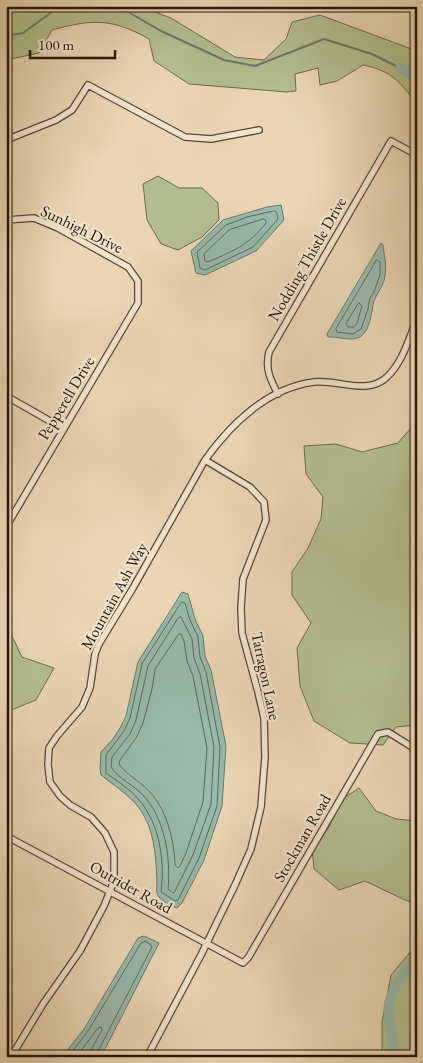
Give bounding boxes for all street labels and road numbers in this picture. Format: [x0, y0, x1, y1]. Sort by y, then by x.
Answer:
street label: Nodding Thistle Drive [263, 193, 351, 325]
street label: Sunhigh Drive [37, 200, 127, 258]
street label: Pepperell Drive [33, 352, 99, 444]
street label: Mountain Ash Way [76, 538, 153, 653]
street label: Tarragon Lane [246, 630, 286, 722]
street label: Stockman Road [268, 789, 336, 886]
street label: Outrider Road [86, 856, 177, 919]

